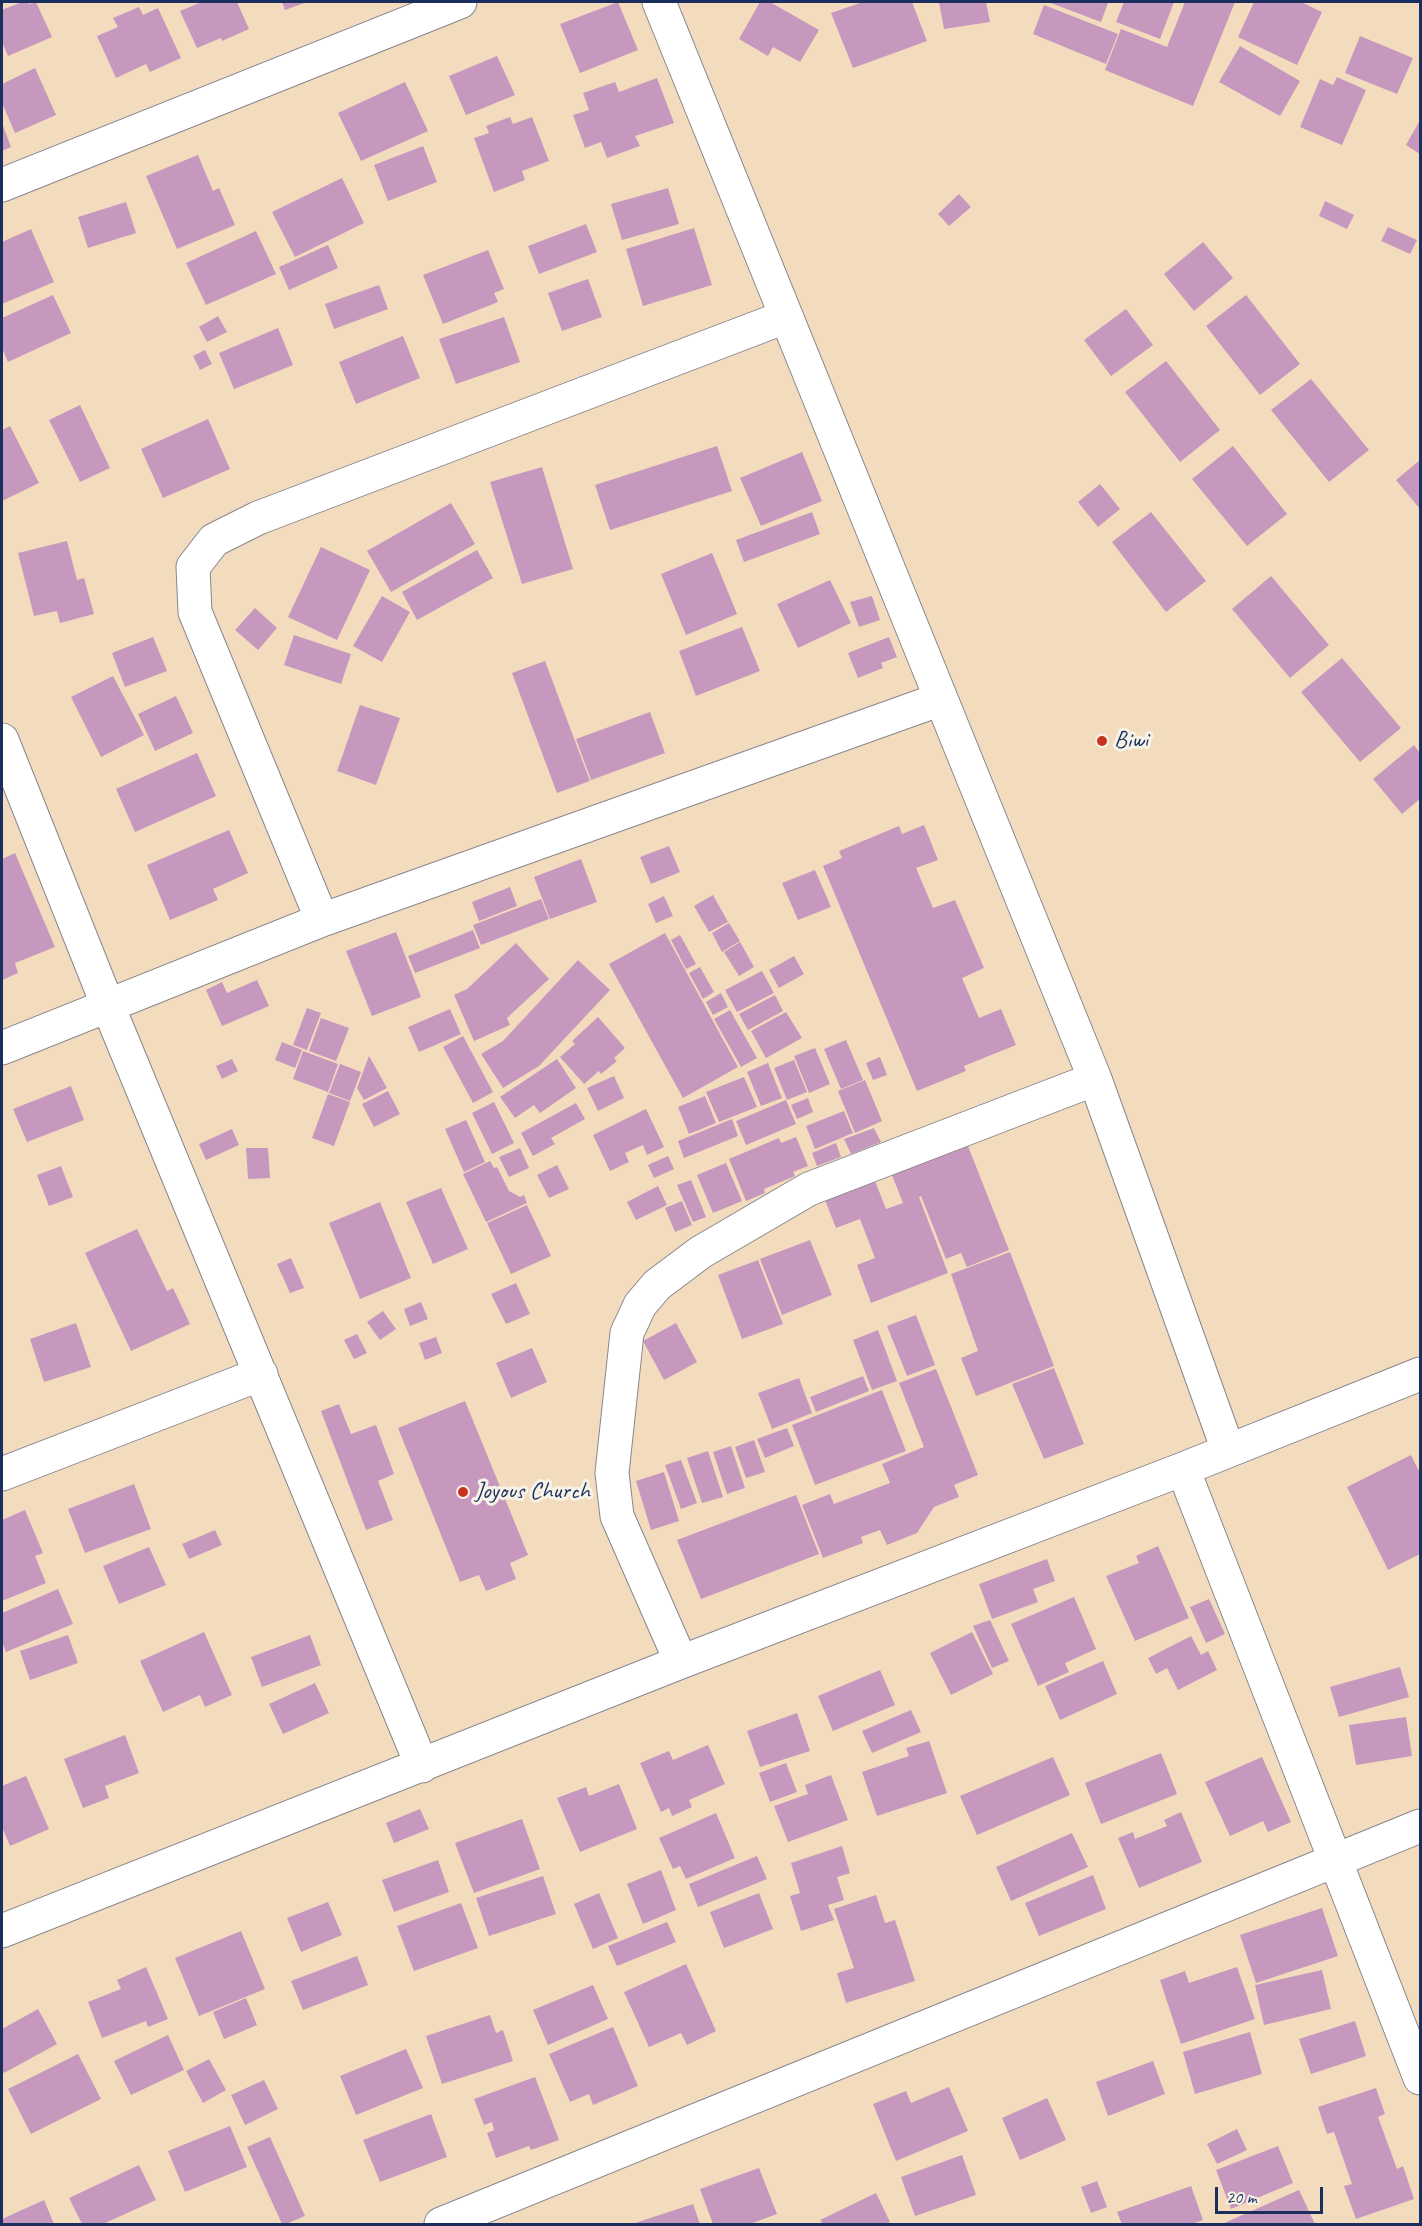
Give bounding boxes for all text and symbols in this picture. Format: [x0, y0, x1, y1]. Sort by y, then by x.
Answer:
place label: Biwi [1114, 727, 1148, 755]
marker: Biwi [1095, 734, 1109, 748]
place label: Joyous Church [475, 1478, 590, 1506]
marker: Joyous Church [456, 1485, 470, 1499]
scale bar [1218, 2175, 1326, 2213]
text: 20 m [1226, 2186, 1257, 2208]

